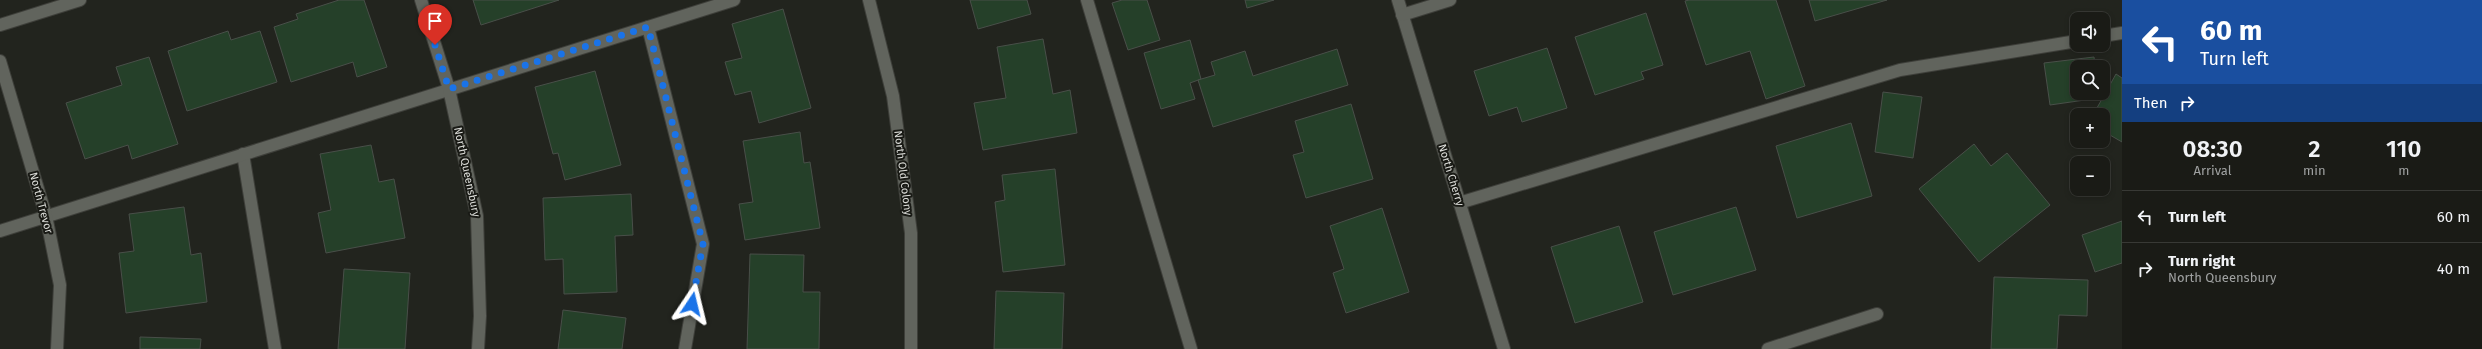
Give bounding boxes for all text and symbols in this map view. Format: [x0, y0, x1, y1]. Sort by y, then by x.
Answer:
pin [418, 4, 452, 45]
icon: arrive [424, 10, 446, 32]
map controls [2070, 12, 2110, 196]
button: sound [2070, 12, 2110, 52]
text: 60 m [2200, 14, 2262, 47]
icon: left [2134, 16, 2186, 68]
text: Turn left [2200, 48, 2269, 70]
button: search [2070, 60, 2110, 100]
icon: right [2176, 92, 2198, 114]
text: Then [2134, 94, 2168, 112]
button: + [2070, 108, 2110, 148]
street label: North Queensbury [451, 126, 483, 219]
street label: North Old Colony [891, 130, 915, 217]
text: 08:30 [2183, 135, 2243, 163]
text: 2 [2308, 135, 2320, 163]
text: 110 [2386, 135, 2421, 163]
street label: North Cherry [1435, 143, 1467, 208]
button: − [2070, 156, 2110, 196]
text: Arrival [2194, 163, 2232, 178]
text: min [2303, 163, 2326, 178]
text: m [2398, 163, 2409, 178]
street label: North Trevor [27, 171, 56, 236]
icon: left [2134, 206, 2156, 228]
text: Turn left [2168, 208, 2226, 226]
text: 60 m [2437, 208, 2470, 226]
text: Turn right [2168, 252, 2235, 270]
icon: right [2134, 258, 2156, 280]
text: 40 m [2437, 260, 2470, 278]
text: North Queensbury [2168, 270, 2276, 285]
position arrow [671, 283, 713, 325]

